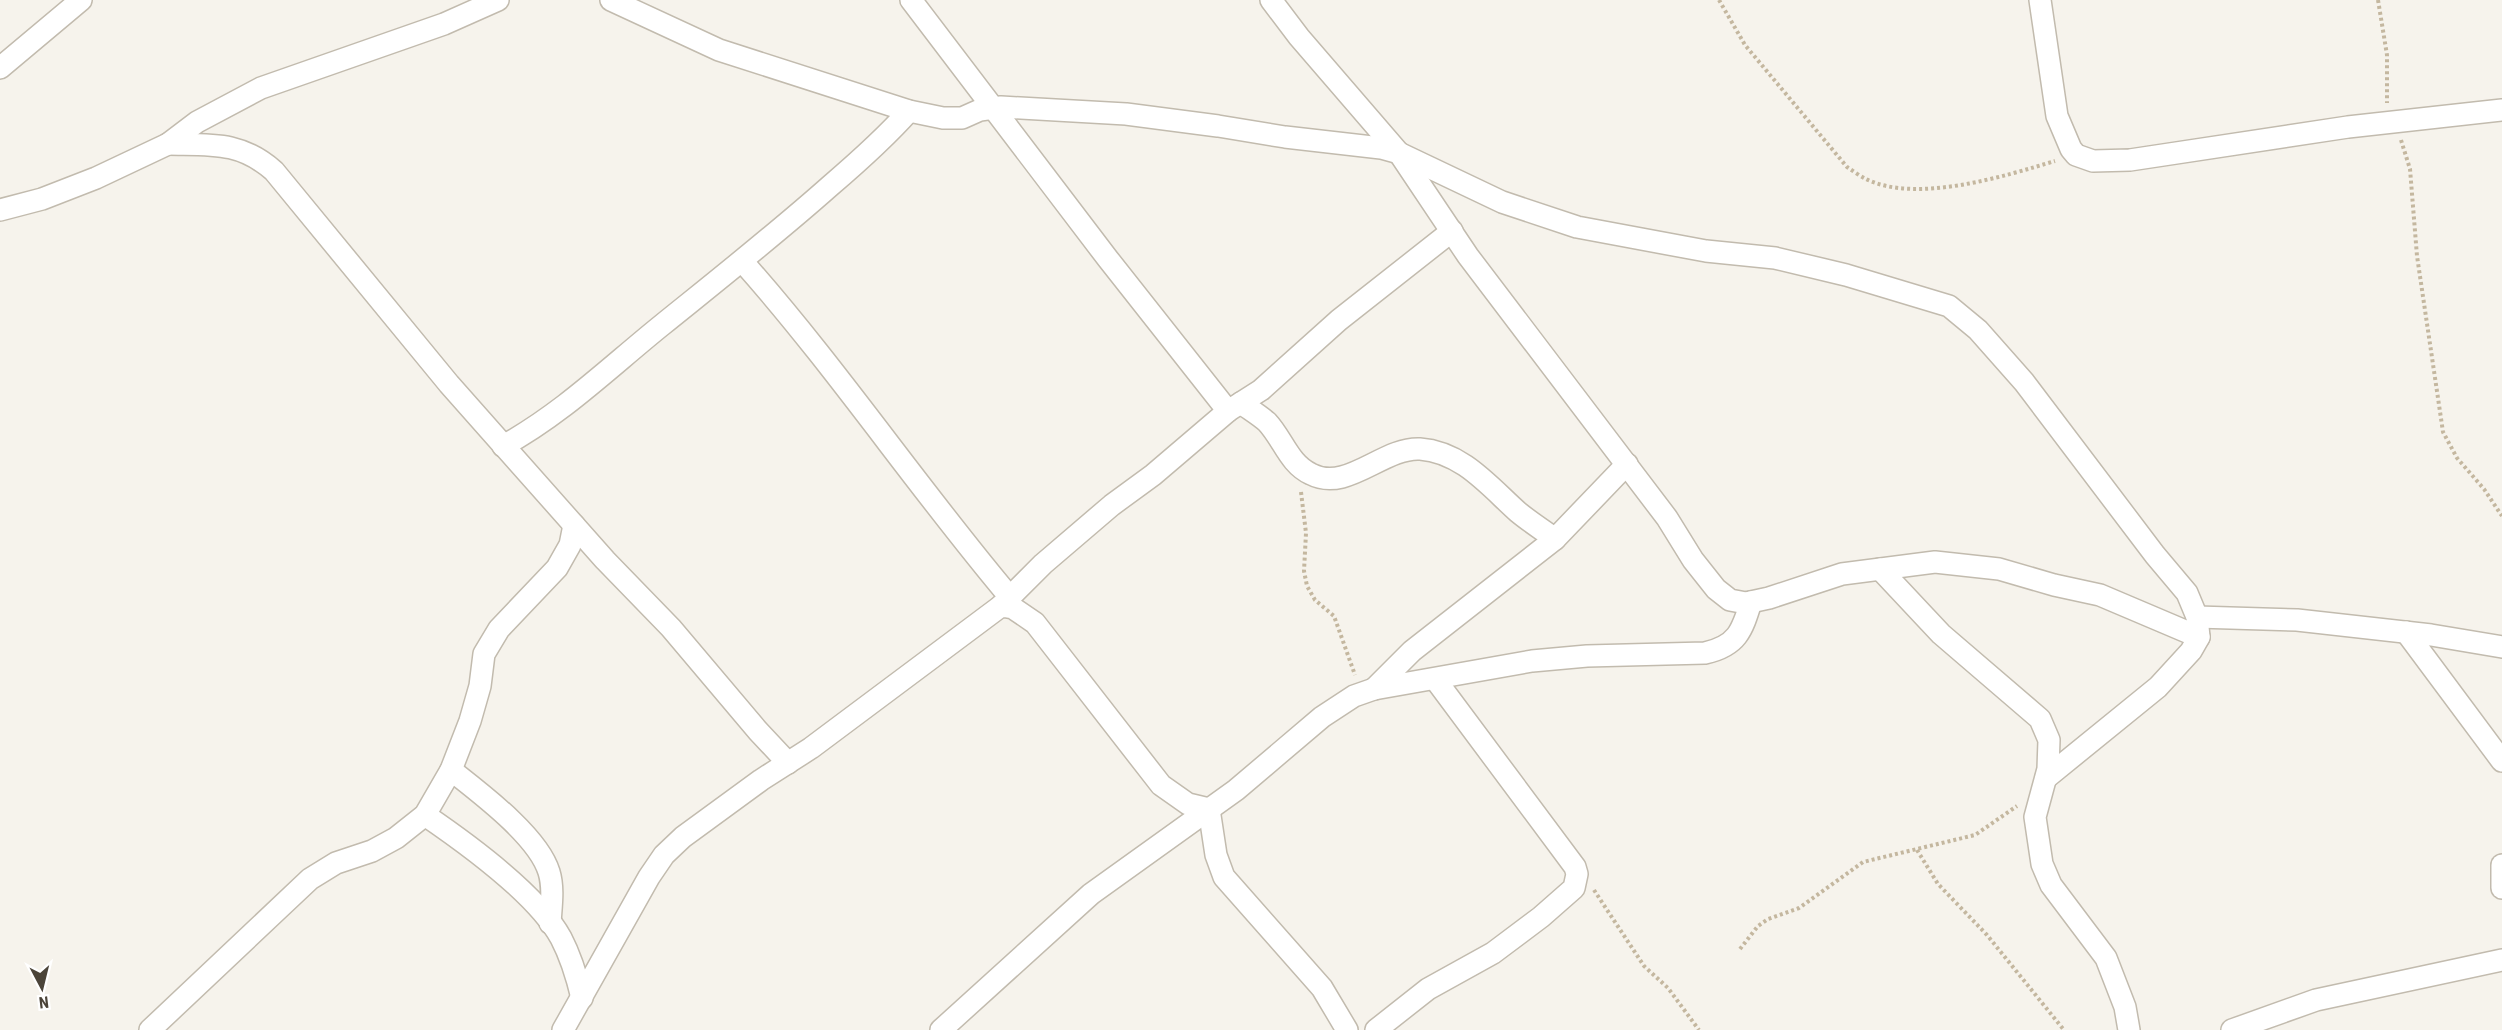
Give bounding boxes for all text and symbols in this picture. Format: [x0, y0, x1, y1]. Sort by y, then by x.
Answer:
north arrow [12, 958, 72, 1018]
text: N [38, 992, 50, 1012]

